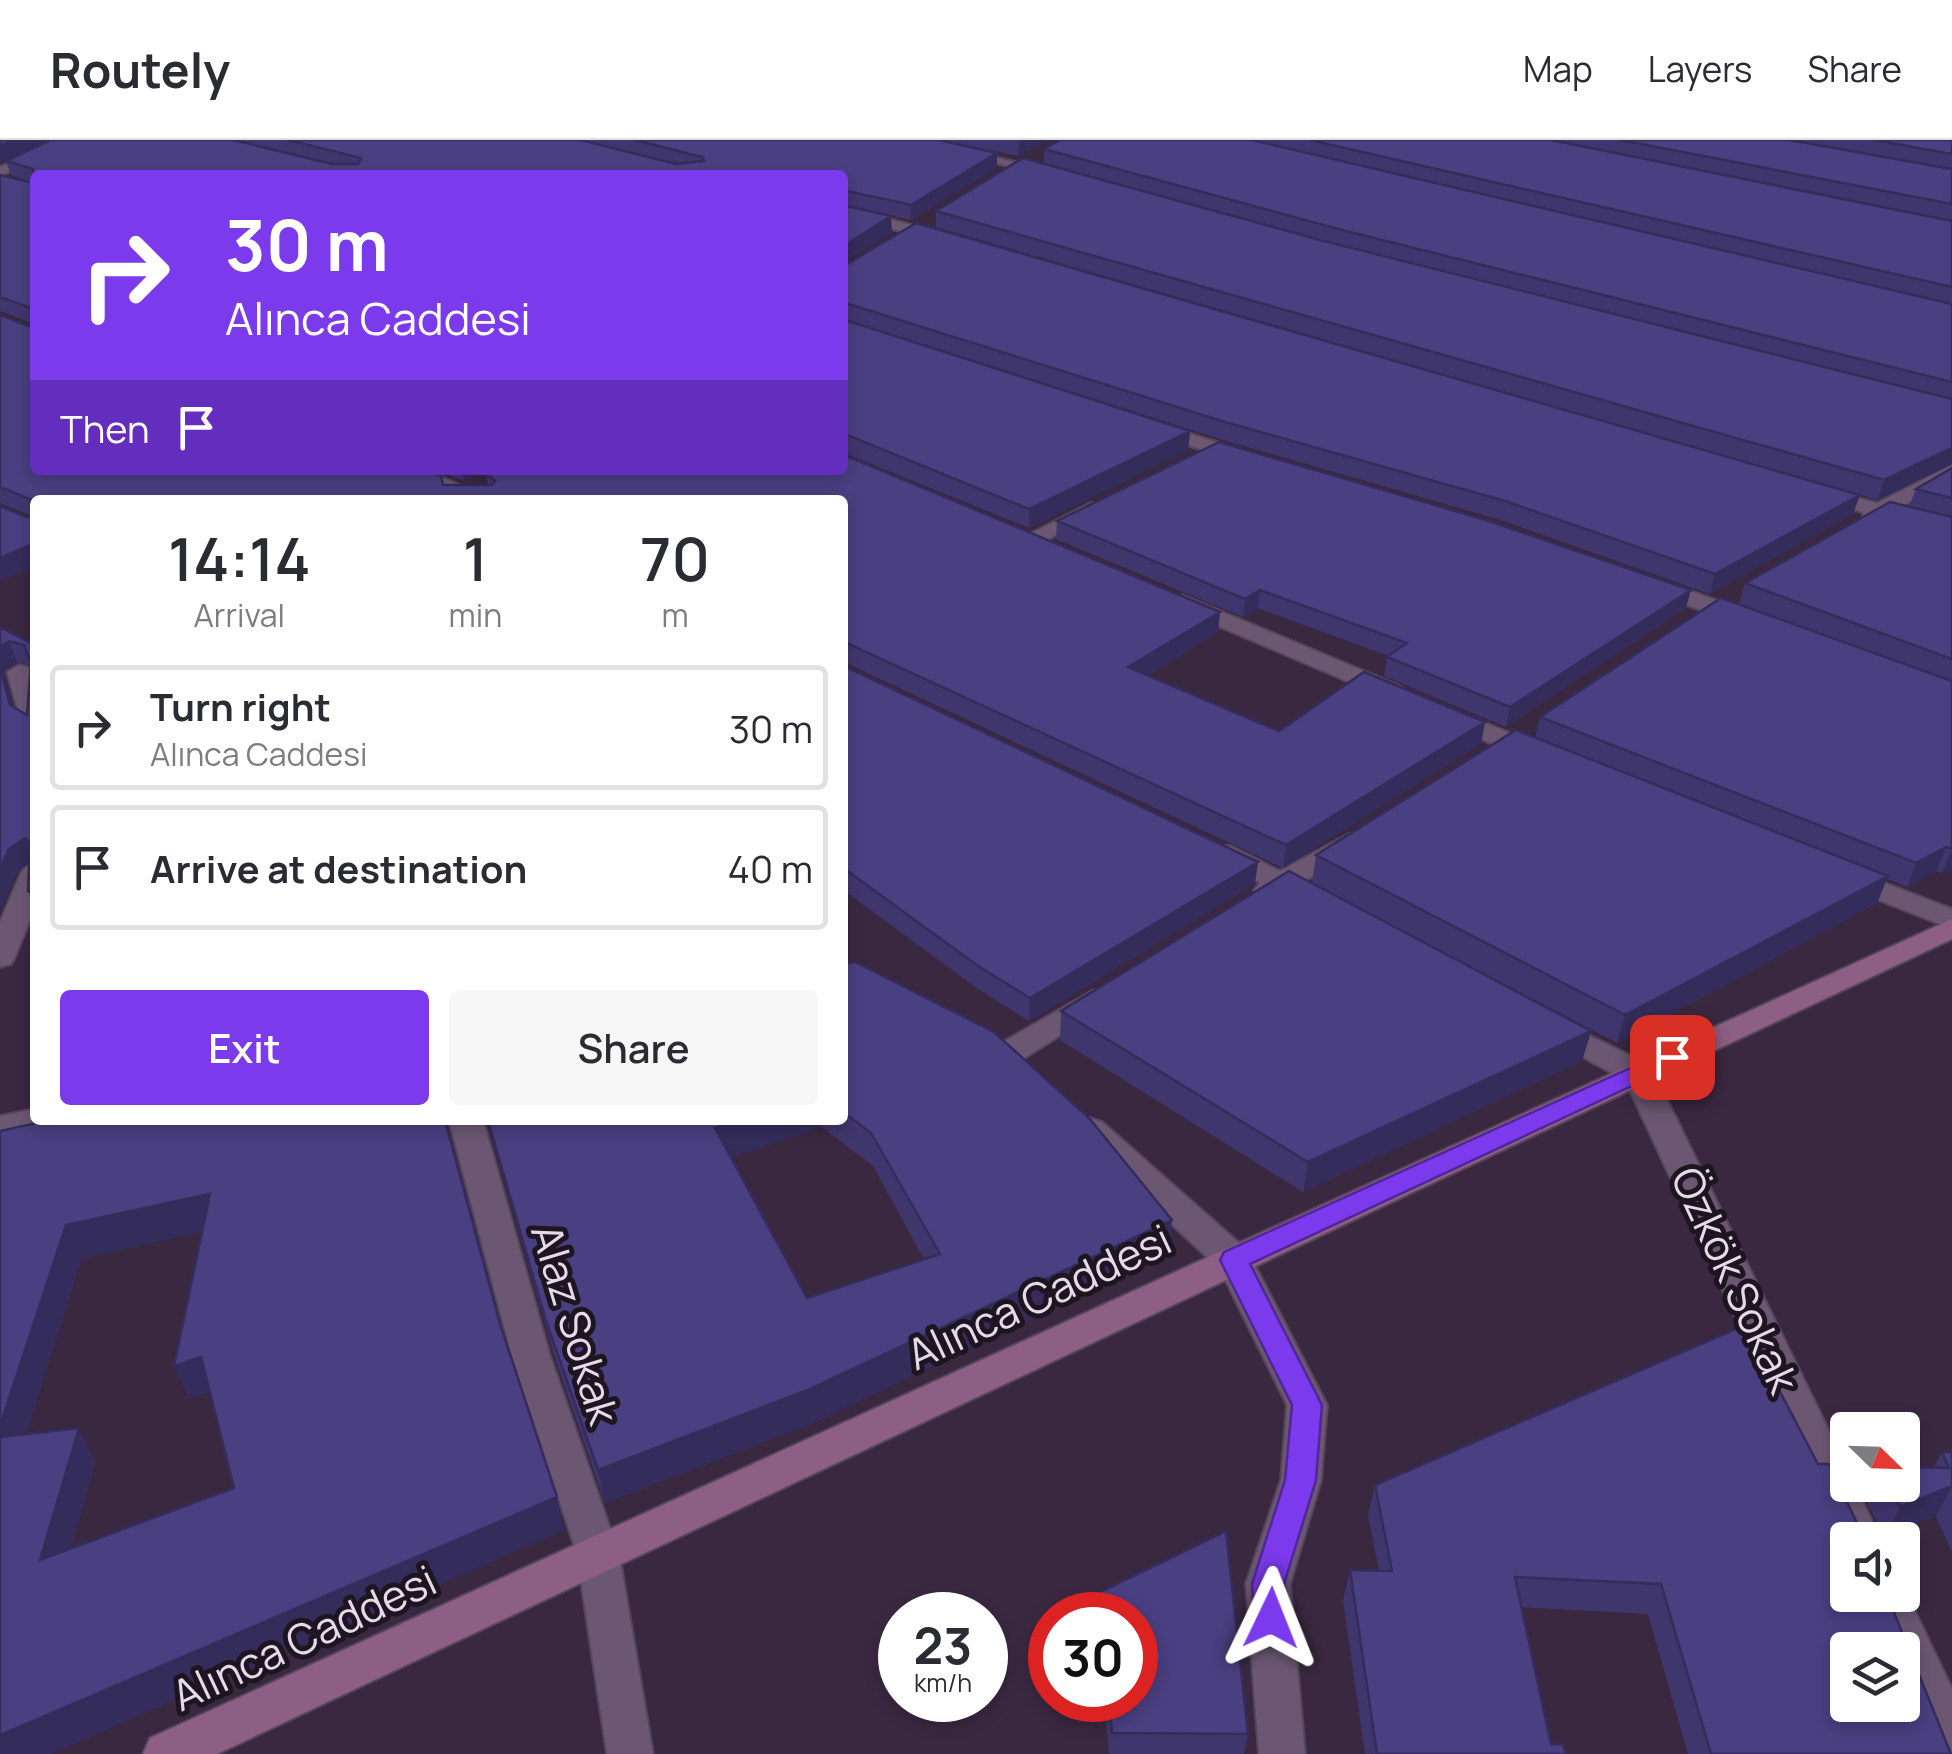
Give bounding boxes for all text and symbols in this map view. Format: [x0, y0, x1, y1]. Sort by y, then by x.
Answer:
text: Routely [50, 37, 230, 102]
text: Map [1523, 45, 1593, 93]
text: Layers [1648, 45, 1752, 93]
text: Share [1807, 45, 1902, 93]
text: 30 m [225, 196, 389, 292]
icon: right [60, 210, 190, 340]
text: Alınca Caddesi [225, 287, 531, 349]
icon: arrive [169, 400, 224, 455]
text: Then [60, 402, 149, 454]
text: 14:14 [168, 517, 311, 599]
text: 1 [463, 517, 488, 599]
text: 70 [640, 517, 710, 599]
text: Arrival [194, 593, 285, 637]
text: min [449, 593, 502, 637]
text: m [661, 593, 689, 637]
text: Turn right [150, 680, 331, 732]
icon: right [65, 700, 120, 755]
text: 30 m [729, 702, 813, 754]
text: Alınca Caddesi [150, 732, 367, 776]
icon: arrive [65, 840, 120, 895]
text: Arrive at destination [150, 842, 527, 894]
text: 40 m [728, 842, 813, 894]
button: Exit [60, 990, 429, 1105]
button: Share [449, 990, 818, 1105]
pin [1630, 1015, 1715, 1100]
icon: arrive [1645, 1030, 1700, 1085]
street label: Özkök Sokak [1658, 1157, 1814, 1403]
street label: Alınca Caddesi [897, 1209, 1180, 1383]
street label: Alaz Sokak [518, 1217, 634, 1432]
north arrow [1830, 1412, 1920, 1502]
map controls [1830, 1412, 1920, 1722]
button: sound [1830, 1522, 1920, 1612]
street label: Alınca Caddesi [162, 1550, 445, 1724]
position arrow [1219, 1566, 1323, 1670]
speed limit sign: 30 [1028, 1592, 1158, 1722]
text: 23 [914, 1611, 972, 1679]
button: layers [1830, 1632, 1920, 1722]
text: km/h [914, 1665, 972, 1700]

